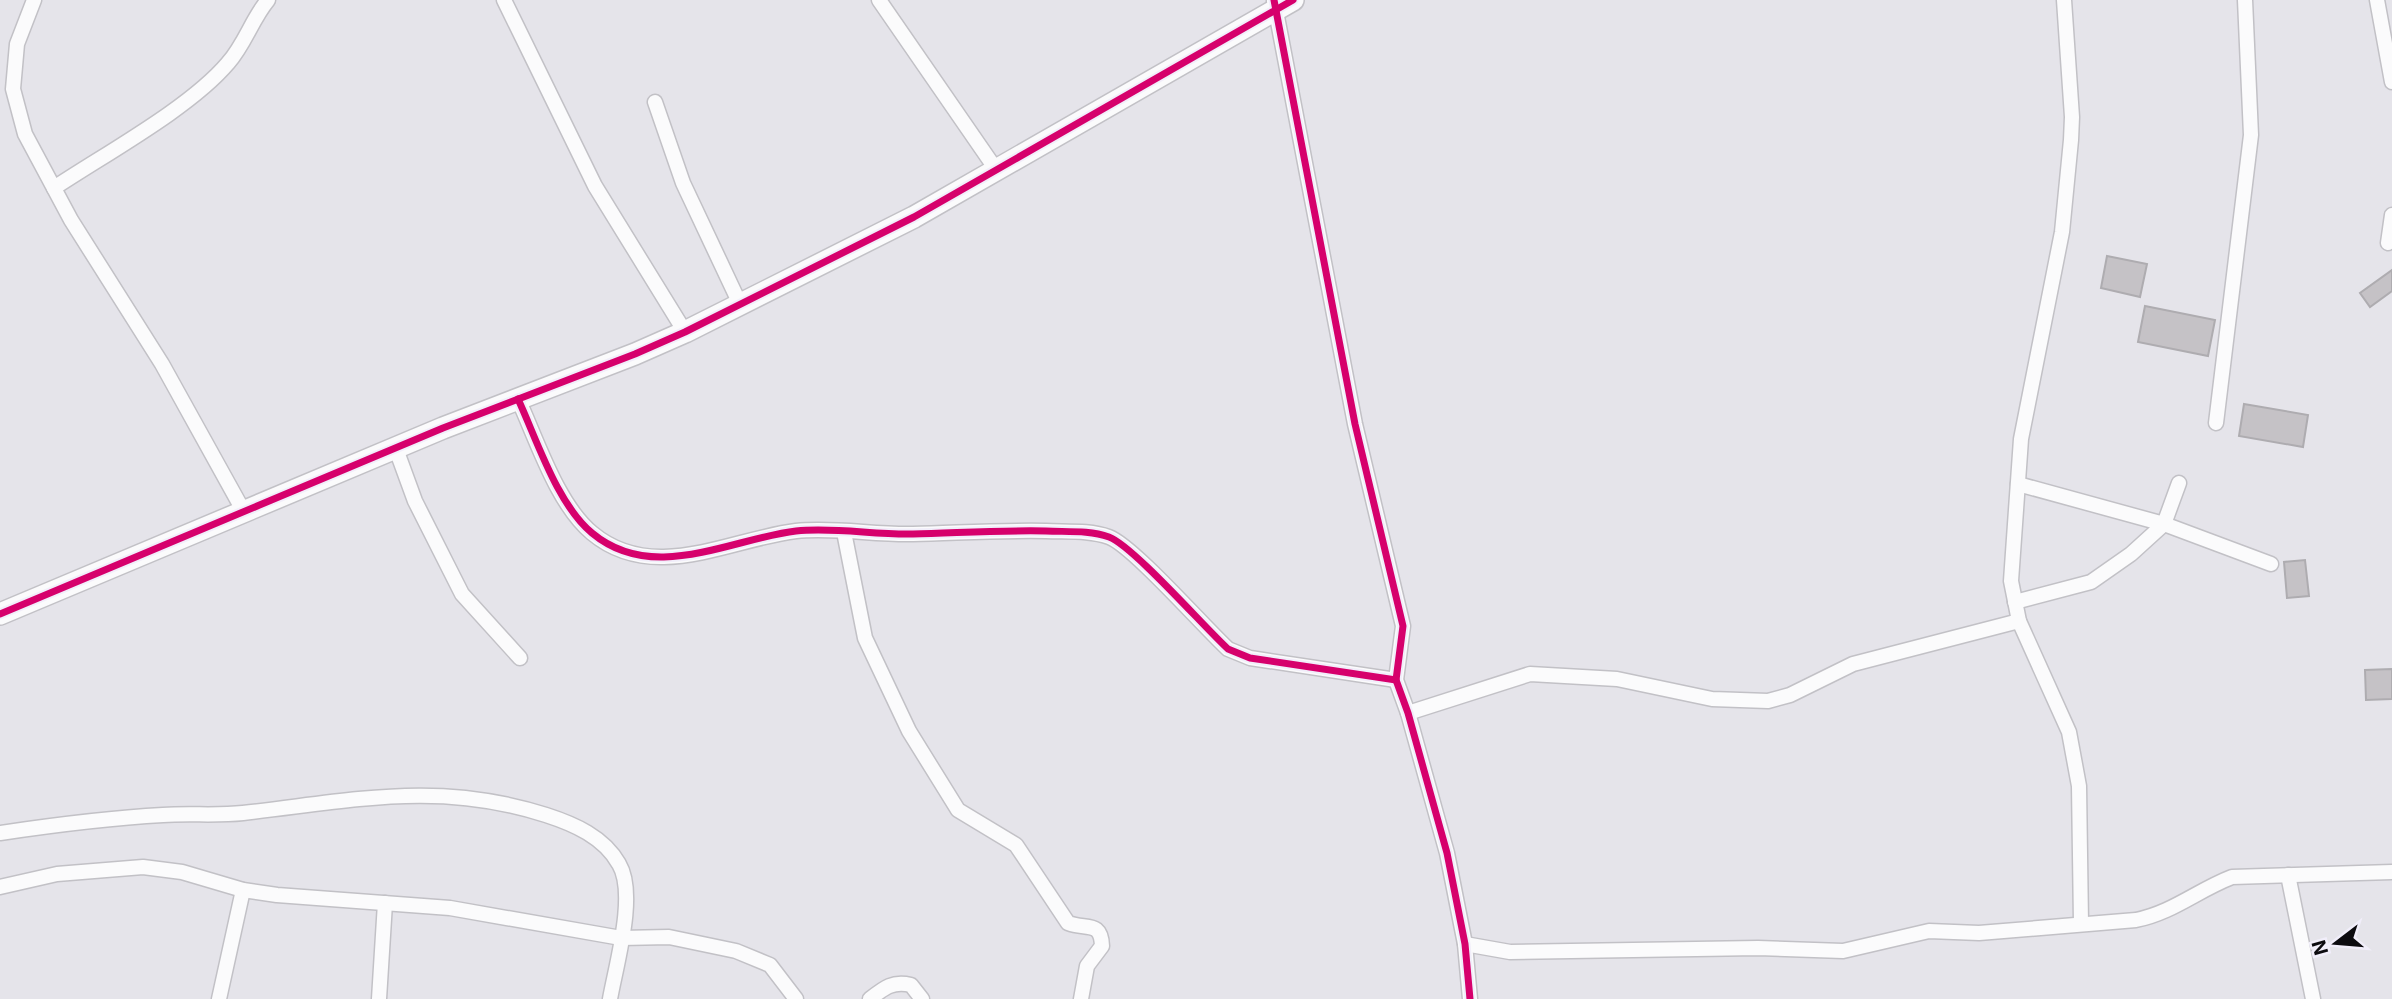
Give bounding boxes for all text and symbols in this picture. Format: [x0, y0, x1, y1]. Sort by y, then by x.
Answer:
north arrow [2301, 908, 2371, 978]
text: N [2307, 937, 2333, 958]

